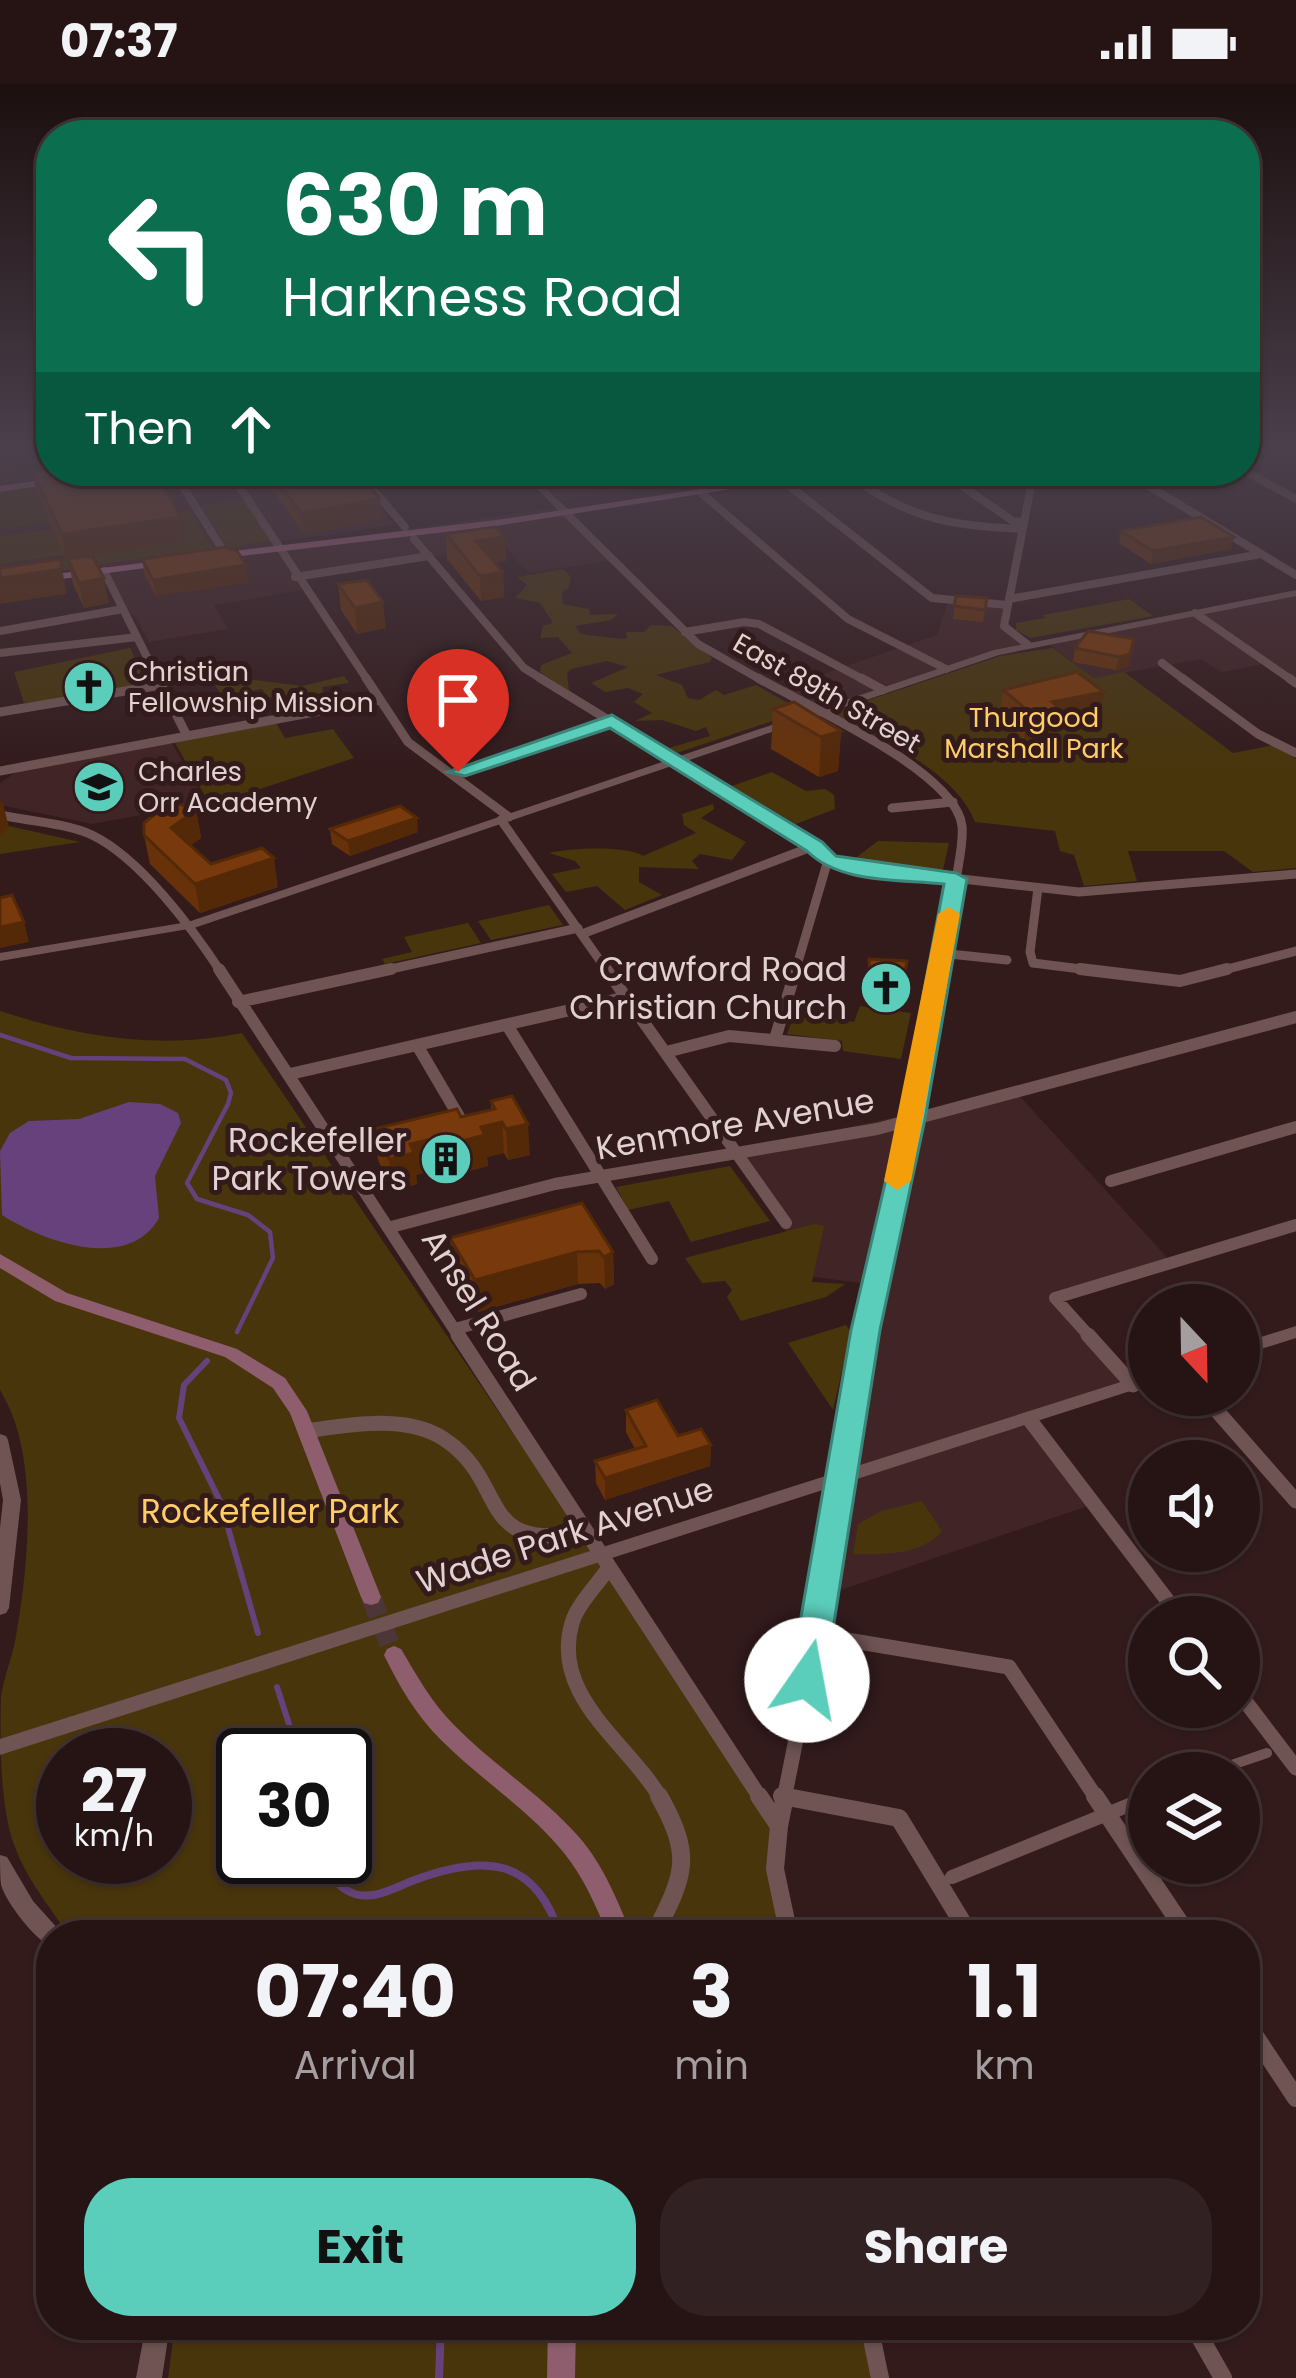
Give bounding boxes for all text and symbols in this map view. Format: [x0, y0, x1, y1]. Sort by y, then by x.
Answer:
text: 07:37 [60, 10, 178, 73]
text: 630 m [282, 147, 548, 264]
icon: left [84, 168, 240, 324]
text: Harkness Road [282, 259, 683, 335]
icon: ahead [218, 396, 284, 462]
text: Then [84, 397, 194, 460]
street label: East 89th Street [727, 624, 927, 762]
pin [407, 649, 509, 772]
place label: Christian Fellowship Mission [128, 653, 374, 721]
church icon: Christian Fellowship Mission [61, 659, 117, 715]
icon: arrive [425, 667, 491, 733]
park label: Thurgood Marshall Park [944, 699, 1124, 767]
place label: Charles Orr Academy [138, 753, 317, 821]
school or university icon: Charles Orr Academy [71, 759, 127, 815]
place label: Crawford Road Christian Church [569, 946, 847, 1031]
church icon: Crawford Road Christian Church [858, 960, 914, 1016]
street label: Kenmore Avenue [592, 1076, 878, 1172]
place label: Rockefeller Park Towers [211, 1117, 407, 1202]
building icon: Rockefeller Park Towers [418, 1131, 474, 1187]
street label: Ansel Road [410, 1220, 548, 1400]
north arrow [1128, 1284, 1260, 1416]
map controls [1128, 1284, 1260, 1884]
button: sound [1128, 1440, 1260, 1572]
street label: Wade Park Avenue [411, 1465, 719, 1605]
park label: Rockefeller Park [141, 1488, 399, 1535]
button: search [1128, 1596, 1260, 1728]
position arrow [744, 1617, 870, 1743]
speed limit sign: 30 [216, 1728, 372, 1884]
text: 27 [81, 1749, 147, 1833]
button: layers [1128, 1752, 1260, 1884]
text: km/h [74, 1814, 154, 1857]
text: 07:40 [254, 1941, 456, 2042]
text: 3 [690, 1941, 733, 2042]
text: 1.1 [967, 1941, 1042, 2042]
text: Arrival [294, 2038, 417, 2093]
text: min [674, 2038, 749, 2093]
text: km [974, 2038, 1035, 2093]
button: Exit [84, 2178, 636, 2316]
button: Share [660, 2178, 1212, 2316]

